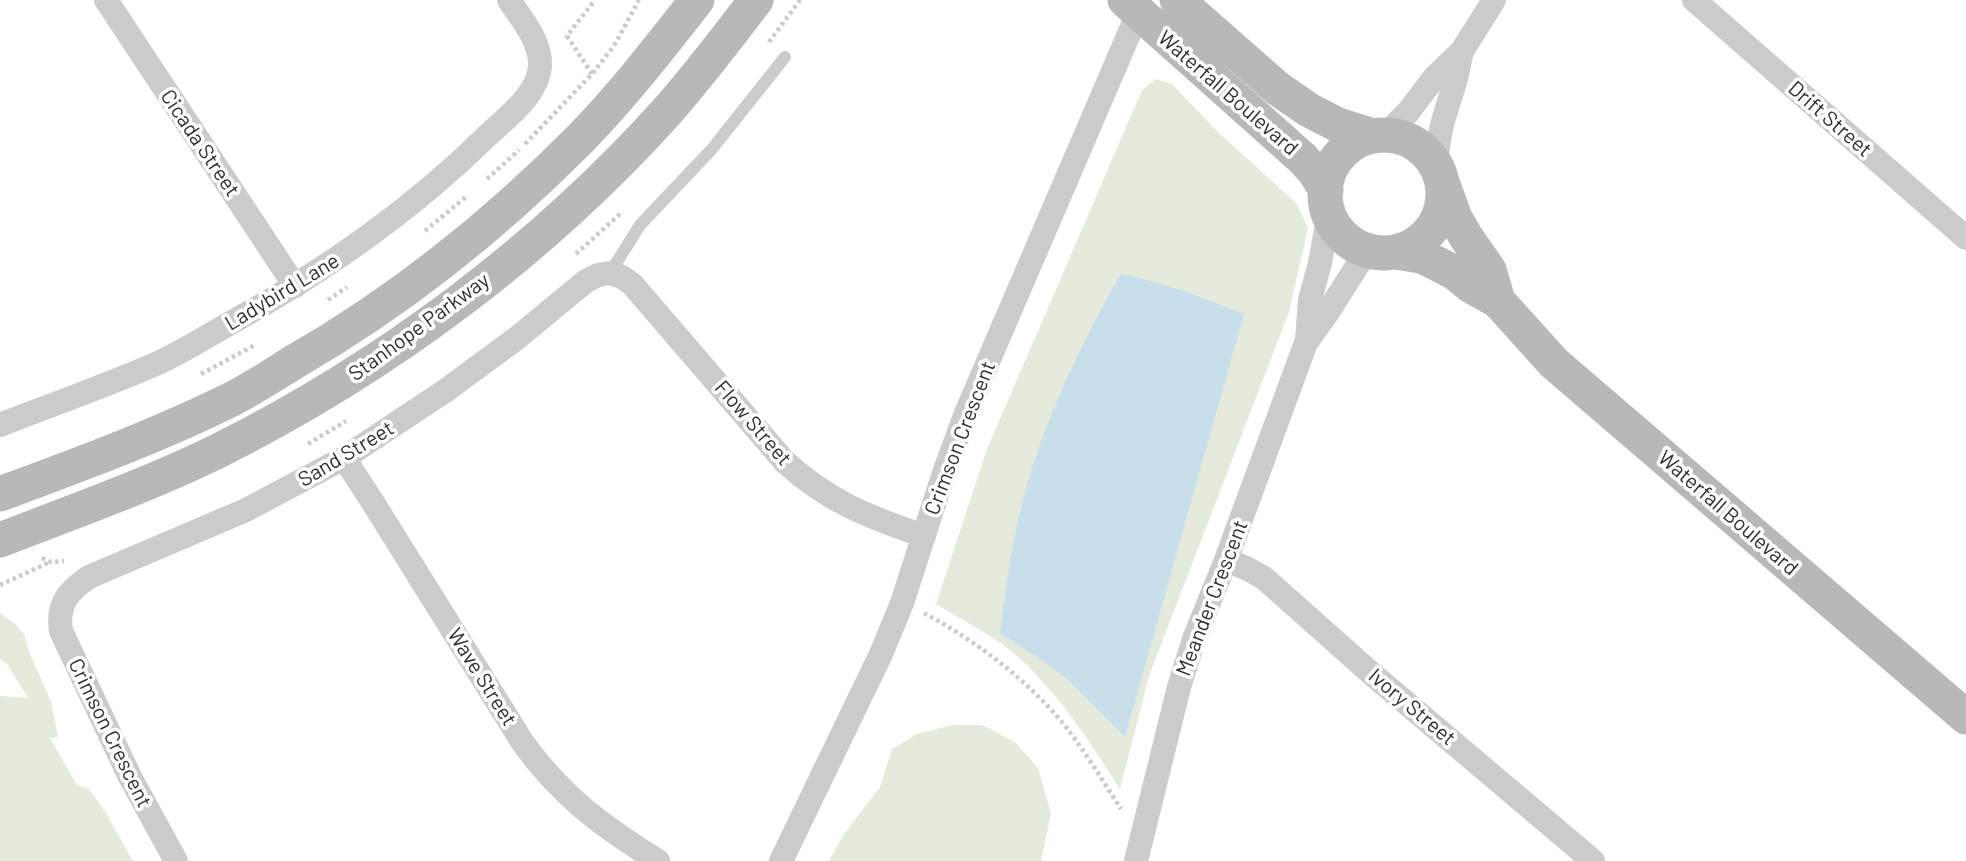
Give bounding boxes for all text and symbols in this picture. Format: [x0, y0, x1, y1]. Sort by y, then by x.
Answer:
street label: Waterfall Boulevard [1153, 25, 1303, 161]
street label: Drift Street [1783, 76, 1877, 162]
street label: Cicada Street [155, 85, 245, 201]
street label: Ladybird Lane [220, 248, 344, 336]
street label: Stanhope Parkway [344, 267, 494, 387]
street label: Crimson Crescent [919, 358, 1001, 518]
street label: Flow Street [709, 375, 797, 471]
street label: Sand Street [294, 416, 398, 492]
street label: Waterfall Boulevard [1653, 445, 1803, 581]
street label: Meander Crescent [1171, 517, 1253, 679]
street label: Wave Street [442, 624, 522, 730]
street label: Crimson Crescent [63, 654, 157, 812]
street label: Ivory Street [1363, 663, 1461, 751]

